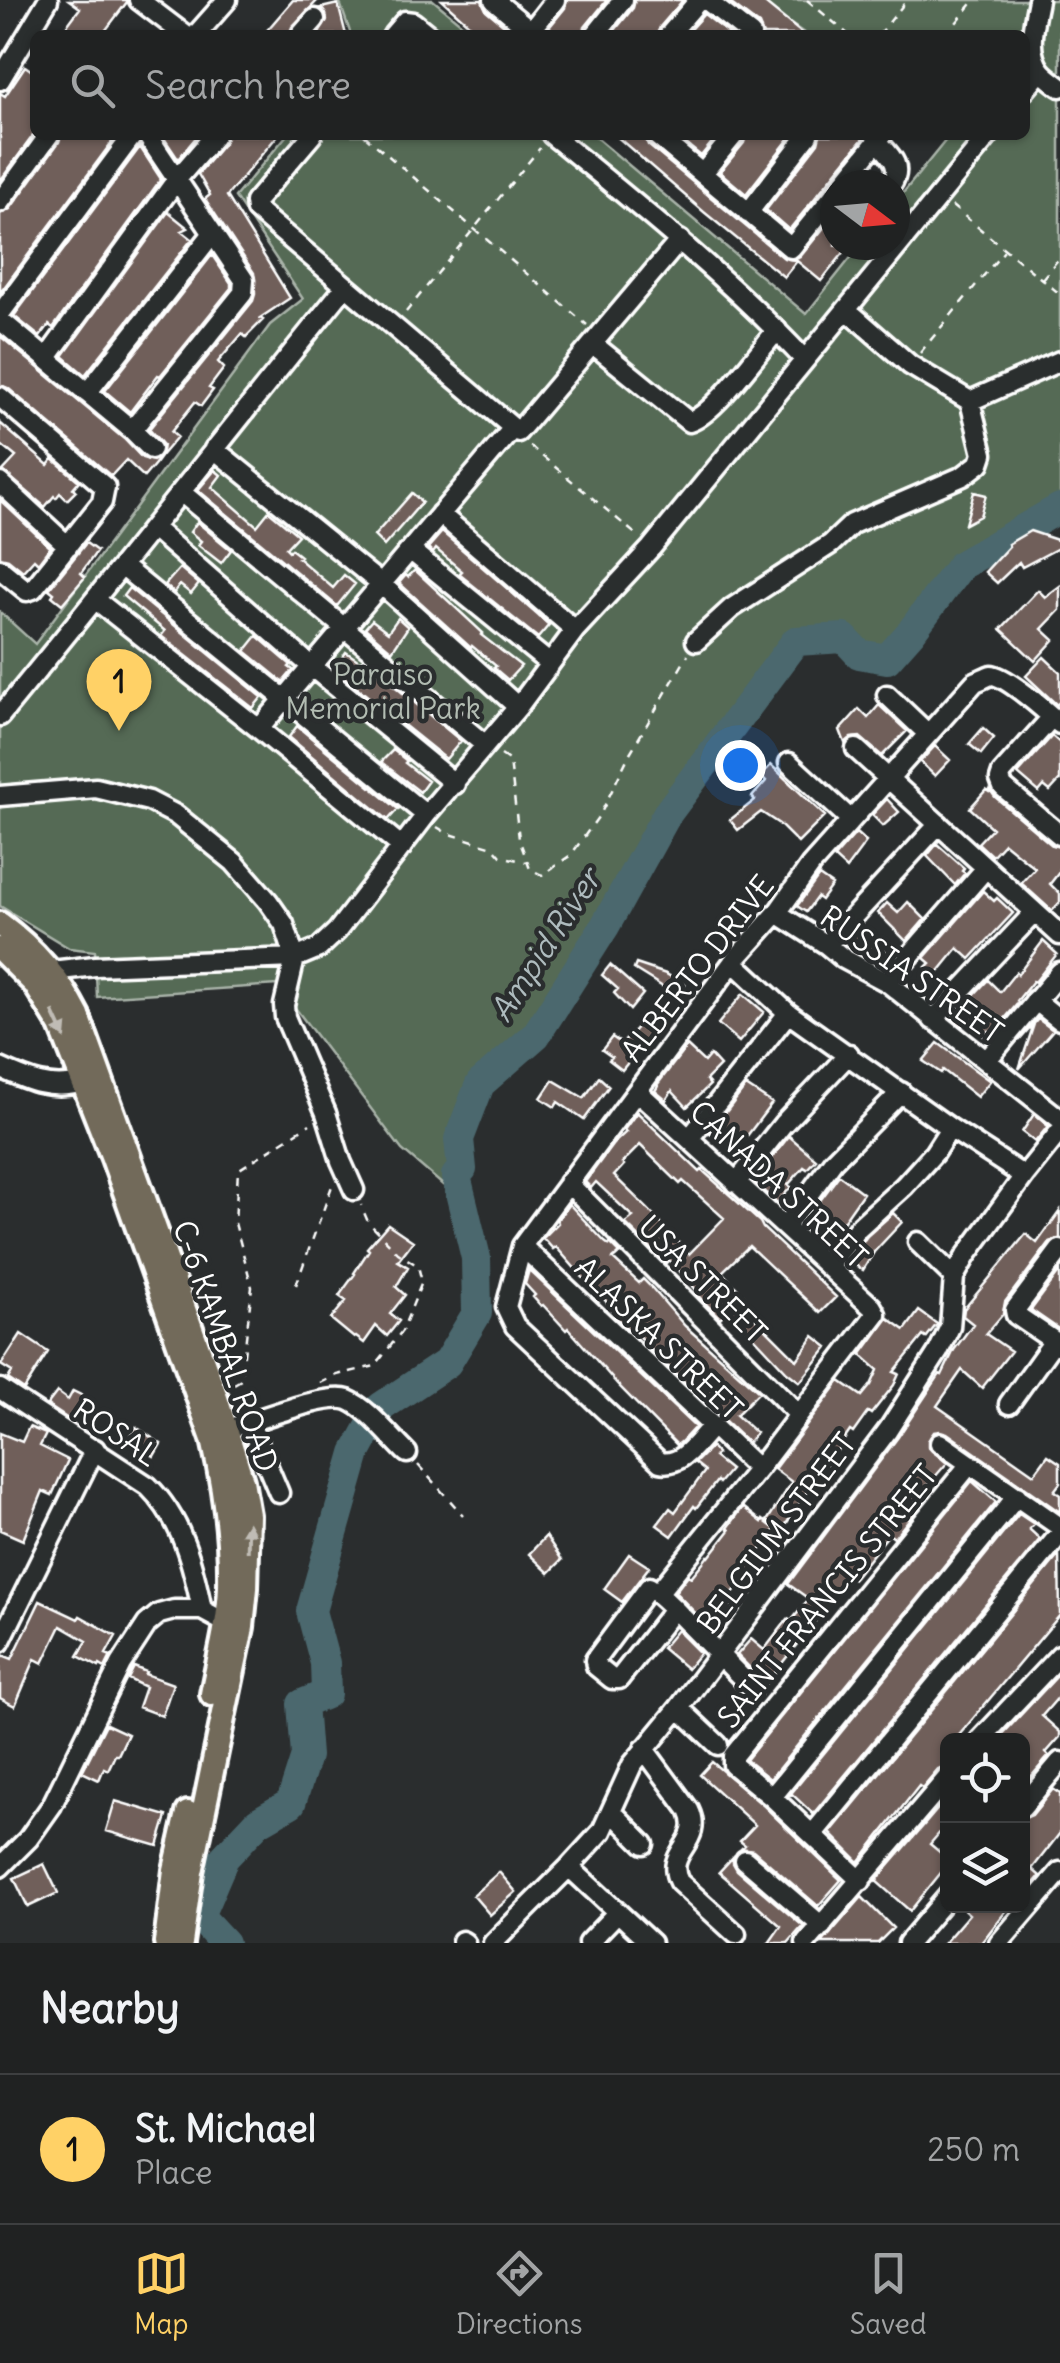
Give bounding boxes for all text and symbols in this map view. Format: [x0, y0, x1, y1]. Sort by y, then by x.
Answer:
search box [30, 30, 1030, 140]
icon: search [65, 58, 120, 113]
text: Search here [145, 62, 351, 109]
north arrow [820, 170, 910, 260]
pin: 1 [86, 648, 152, 731]
park label: Paraiso Memorial Park [285, 655, 481, 727]
your location [715, 740, 766, 791]
water label: Ampid River [480, 858, 612, 1029]
street label: ALBERTO DRIVE [612, 867, 782, 1069]
street label: RUSSIA STREET [813, 897, 1011, 1051]
one-way arrow [51, 1011, 68, 1040]
street label: CANADA STREET [682, 1092, 876, 1276]
street label: USA STREET [631, 1207, 775, 1351]
street label: C-6 KAMBAL ROAD [165, 1215, 287, 1477]
street label: ALASKA STREET [567, 1248, 751, 1428]
street label: ROSAL [66, 1390, 166, 1474]
street label: BELGIUM STREET [688, 1425, 864, 1641]
street label: SAINT FRANCIS STREET [709, 1457, 945, 1735]
one-way arrow [240, 1520, 256, 1552]
map controls [940, 1733, 1030, 1913]
button: locate [940, 1733, 1030, 1823]
button: layers [940, 1823, 1030, 1913]
text: Nearby [40, 1982, 179, 2034]
text: St. Michael [135, 2105, 316, 2152]
text: 1 [66, 2129, 79, 2170]
text: 250 m [927, 2129, 1020, 2170]
text: Place [135, 2152, 212, 2193]
tab: Map [134, 2246, 189, 2342]
tab: Directions [456, 2246, 582, 2342]
tab: Saved [850, 2246, 926, 2342]

